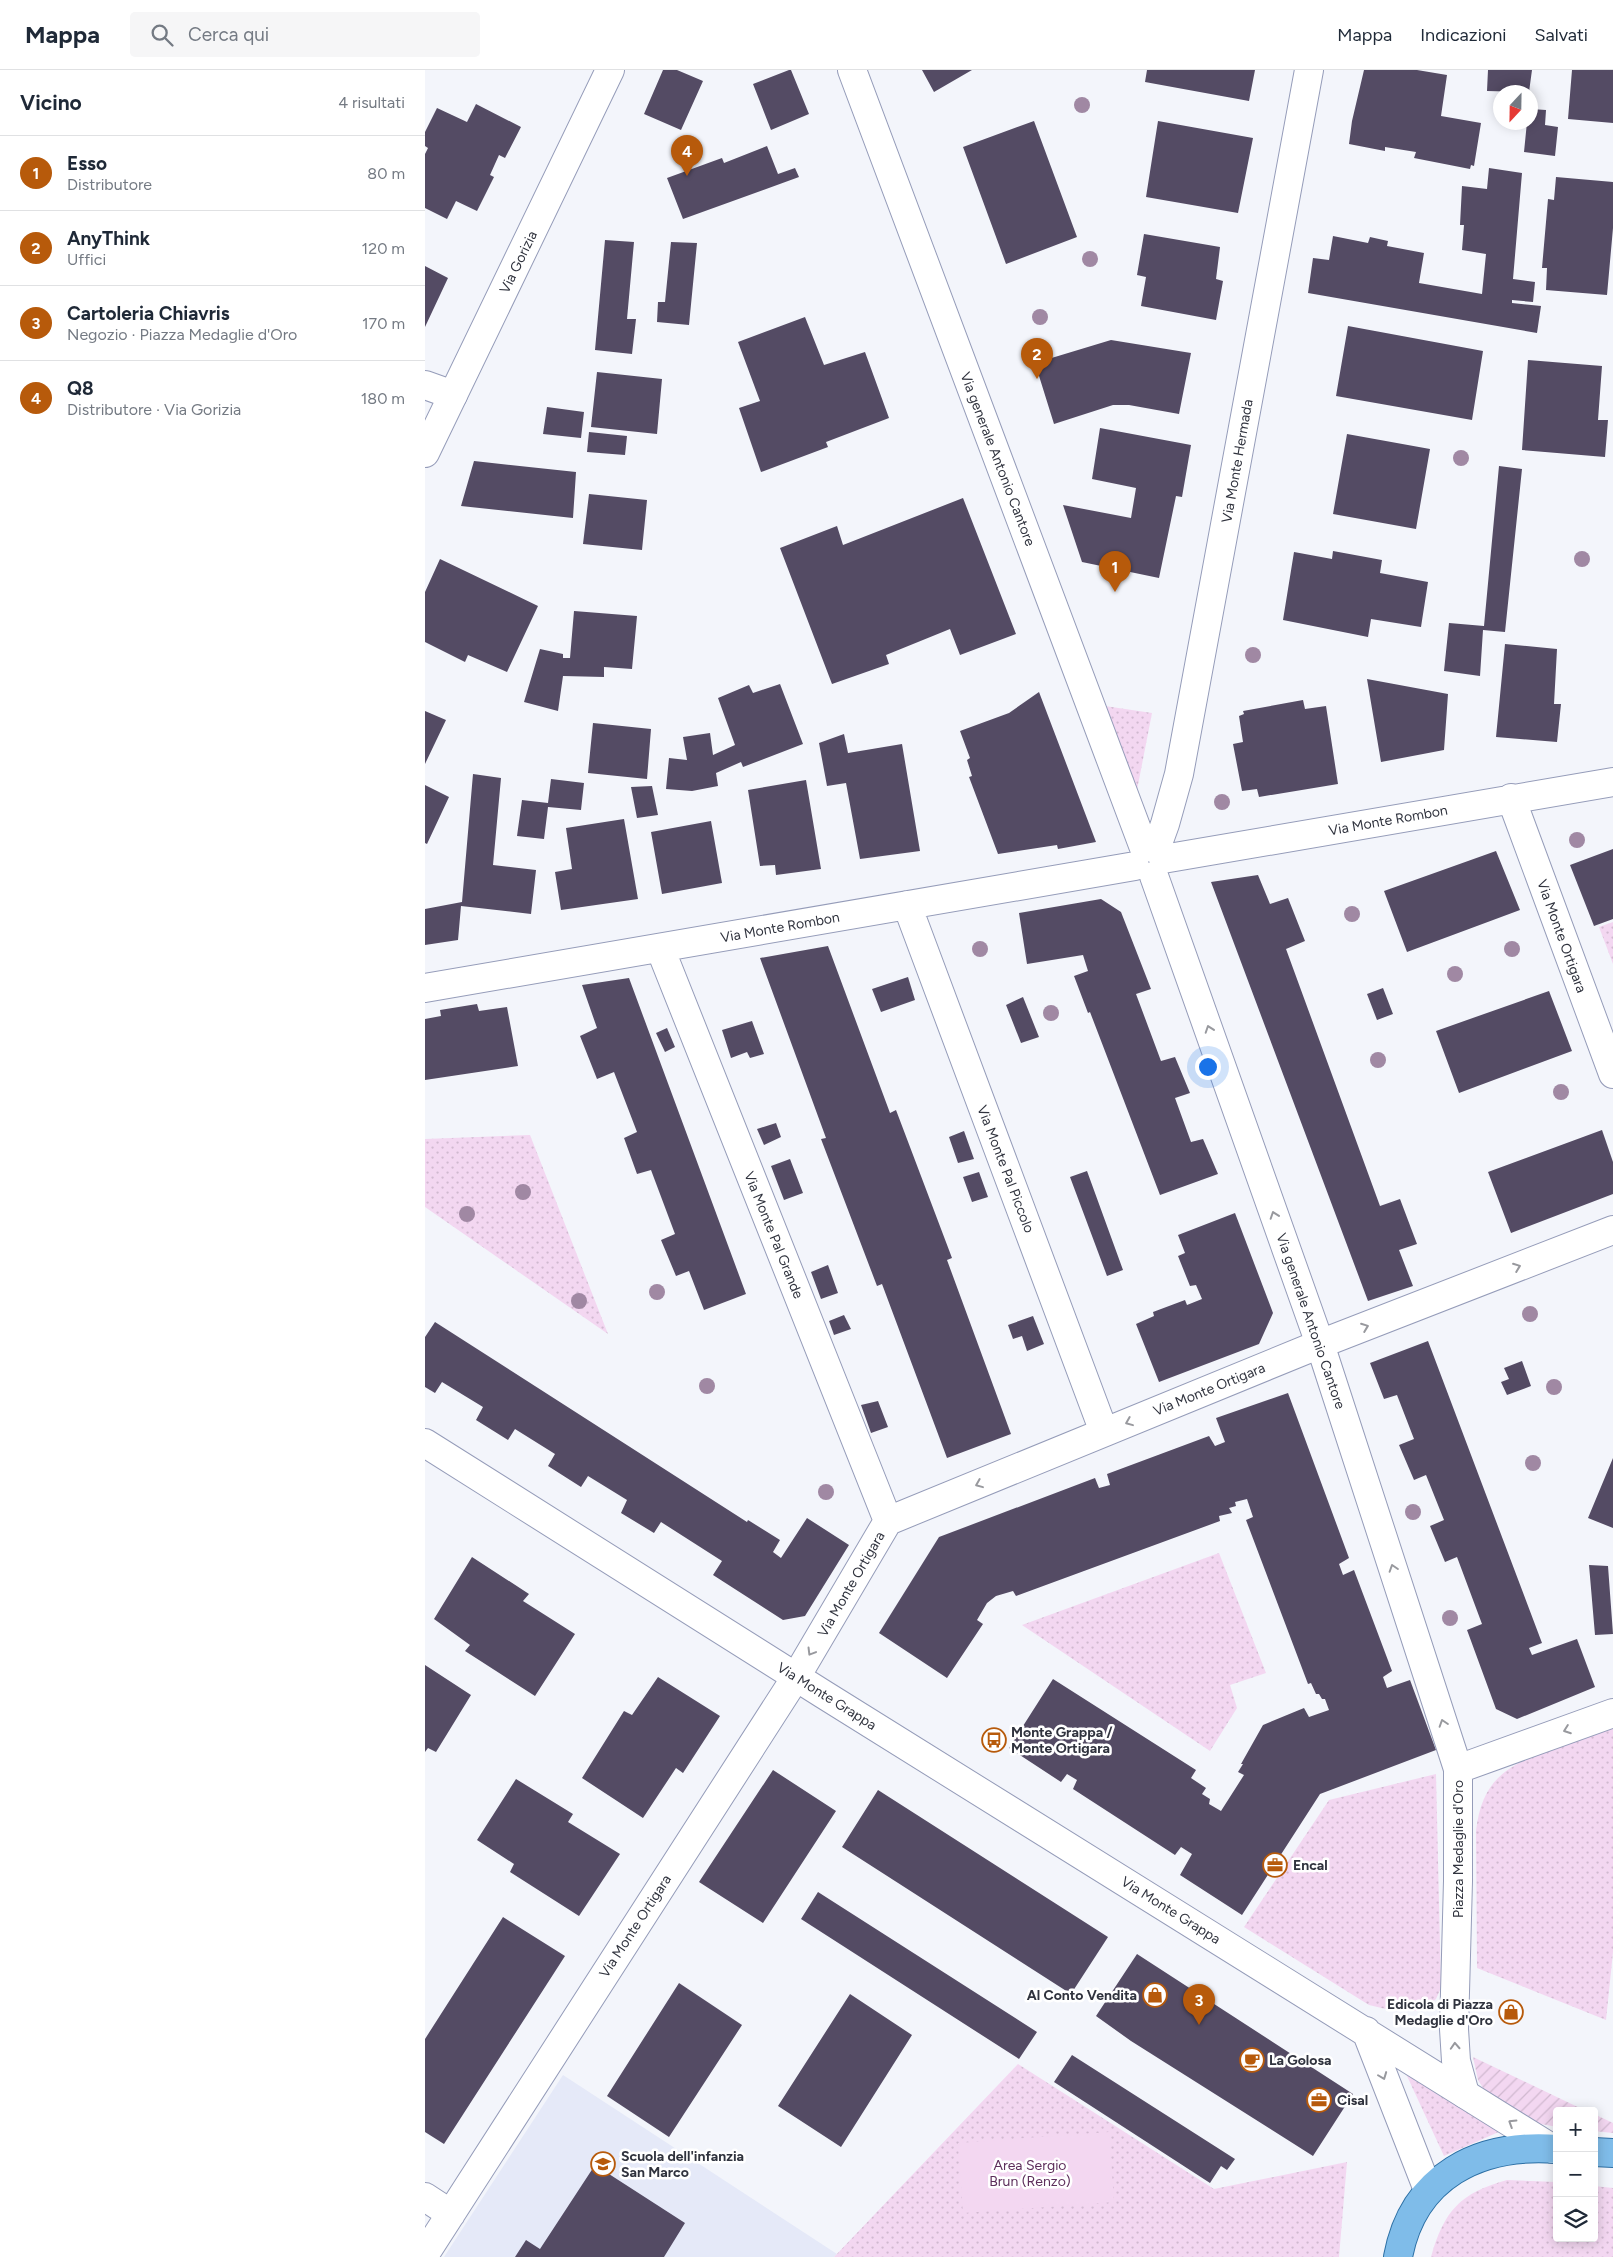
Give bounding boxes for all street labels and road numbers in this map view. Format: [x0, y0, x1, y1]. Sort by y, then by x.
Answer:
street label: Via Gorizia [496, 228, 541, 296]
street label: Via generale Antonio Cantore [956, 370, 1039, 549]
street label: Via Monte Hermada [1218, 398, 1257, 524]
street label: Via Monte Rombon [1327, 802, 1449, 839]
street label: Via Monte Ortigara [1533, 877, 1590, 995]
street label: Via Monte Rombon [719, 909, 841, 946]
street label: Via Monte Pal Piccolo [973, 1103, 1038, 1235]
street label: Via Monte Pal Grande [740, 1169, 807, 1302]
street label: Via generale Antonio Cantore [1272, 1231, 1349, 1412]
street label: Via Monte Ortigara [1151, 1359, 1268, 1420]
street label: Via Monte Ortigara [814, 1528, 889, 1640]
street label: Via Monte Grappa [774, 1659, 880, 1734]
street label: Piazza Medaglie d'Oro [1450, 1780, 1467, 1918]
street label: Via Monte Ortigara [596, 1872, 675, 1981]
street label: Via Monte Grappa [1118, 1873, 1224, 1948]

